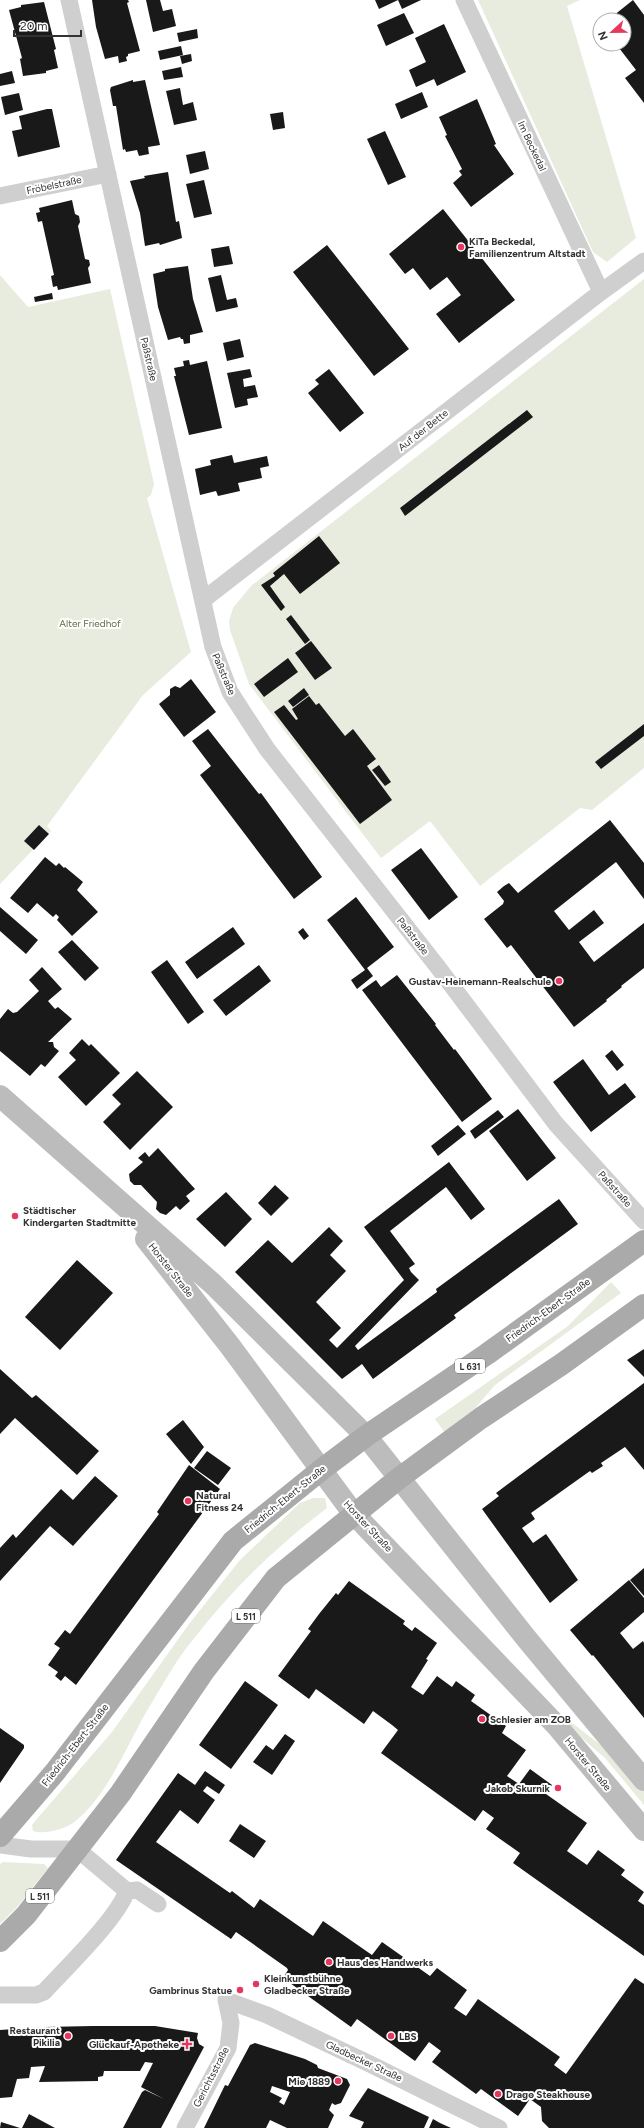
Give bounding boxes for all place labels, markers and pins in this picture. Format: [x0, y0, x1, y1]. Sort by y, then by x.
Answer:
place label: KiTa Beckedal, Familienzentrum Altstadt [469, 235, 586, 260]
marker: KiTa Beckedal, Familienzentrum Altstadt [456, 242, 466, 252]
place label: Gustav-Heinemann-Realschule [409, 975, 551, 988]
marker: Gustav-Heinemann-Realschule [554, 976, 564, 986]
place label: Städtischer Kindergarten Stadtmitte [23, 1204, 136, 1229]
marker: Städtischer Kindergarten Stadtmitte [10, 1211, 20, 1221]
place label: Natural Fitness 24 [196, 1489, 244, 1514]
marker: Natural Fitness 24 [183, 1496, 193, 1506]
place label: Schlesier am ZOB [490, 1713, 571, 1726]
marker: Schlesier am ZOB [477, 1714, 487, 1724]
place label: Jakob Skurnik [485, 1782, 551, 1795]
marker: Jakob Skurnik [553, 1783, 563, 1793]
place label: Haus des Handwerks [337, 1956, 433, 1969]
marker: Haus des Handwerks [324, 1957, 334, 1967]
place label: Kleinkunstbühne Gladbecker Straße [264, 1972, 350, 1997]
marker: Kleinkunstbühne Gladbecker Straße [251, 1979, 261, 1989]
place label: Gambrinus Statue [149, 1984, 232, 1997]
marker: Gambrinus Statue [235, 1985, 245, 1995]
place label: Restaurant Pikilia [10, 2024, 60, 2049]
place label: LBS [399, 2030, 417, 2043]
marker: Restaurant Pikilia [63, 2031, 73, 2041]
marker: LBS [386, 2031, 396, 2041]
place label: Glückauf-Apotheke [89, 2038, 179, 2051]
marker: Glückauf-Apotheke [182, 2039, 192, 2049]
place label: Mio 1889 [288, 2075, 330, 2088]
marker: Mio 1889 [333, 2076, 343, 2086]
place label: Drago Steakhouse [506, 2088, 590, 2101]
marker: Drago Steakhouse [493, 2089, 503, 2099]

